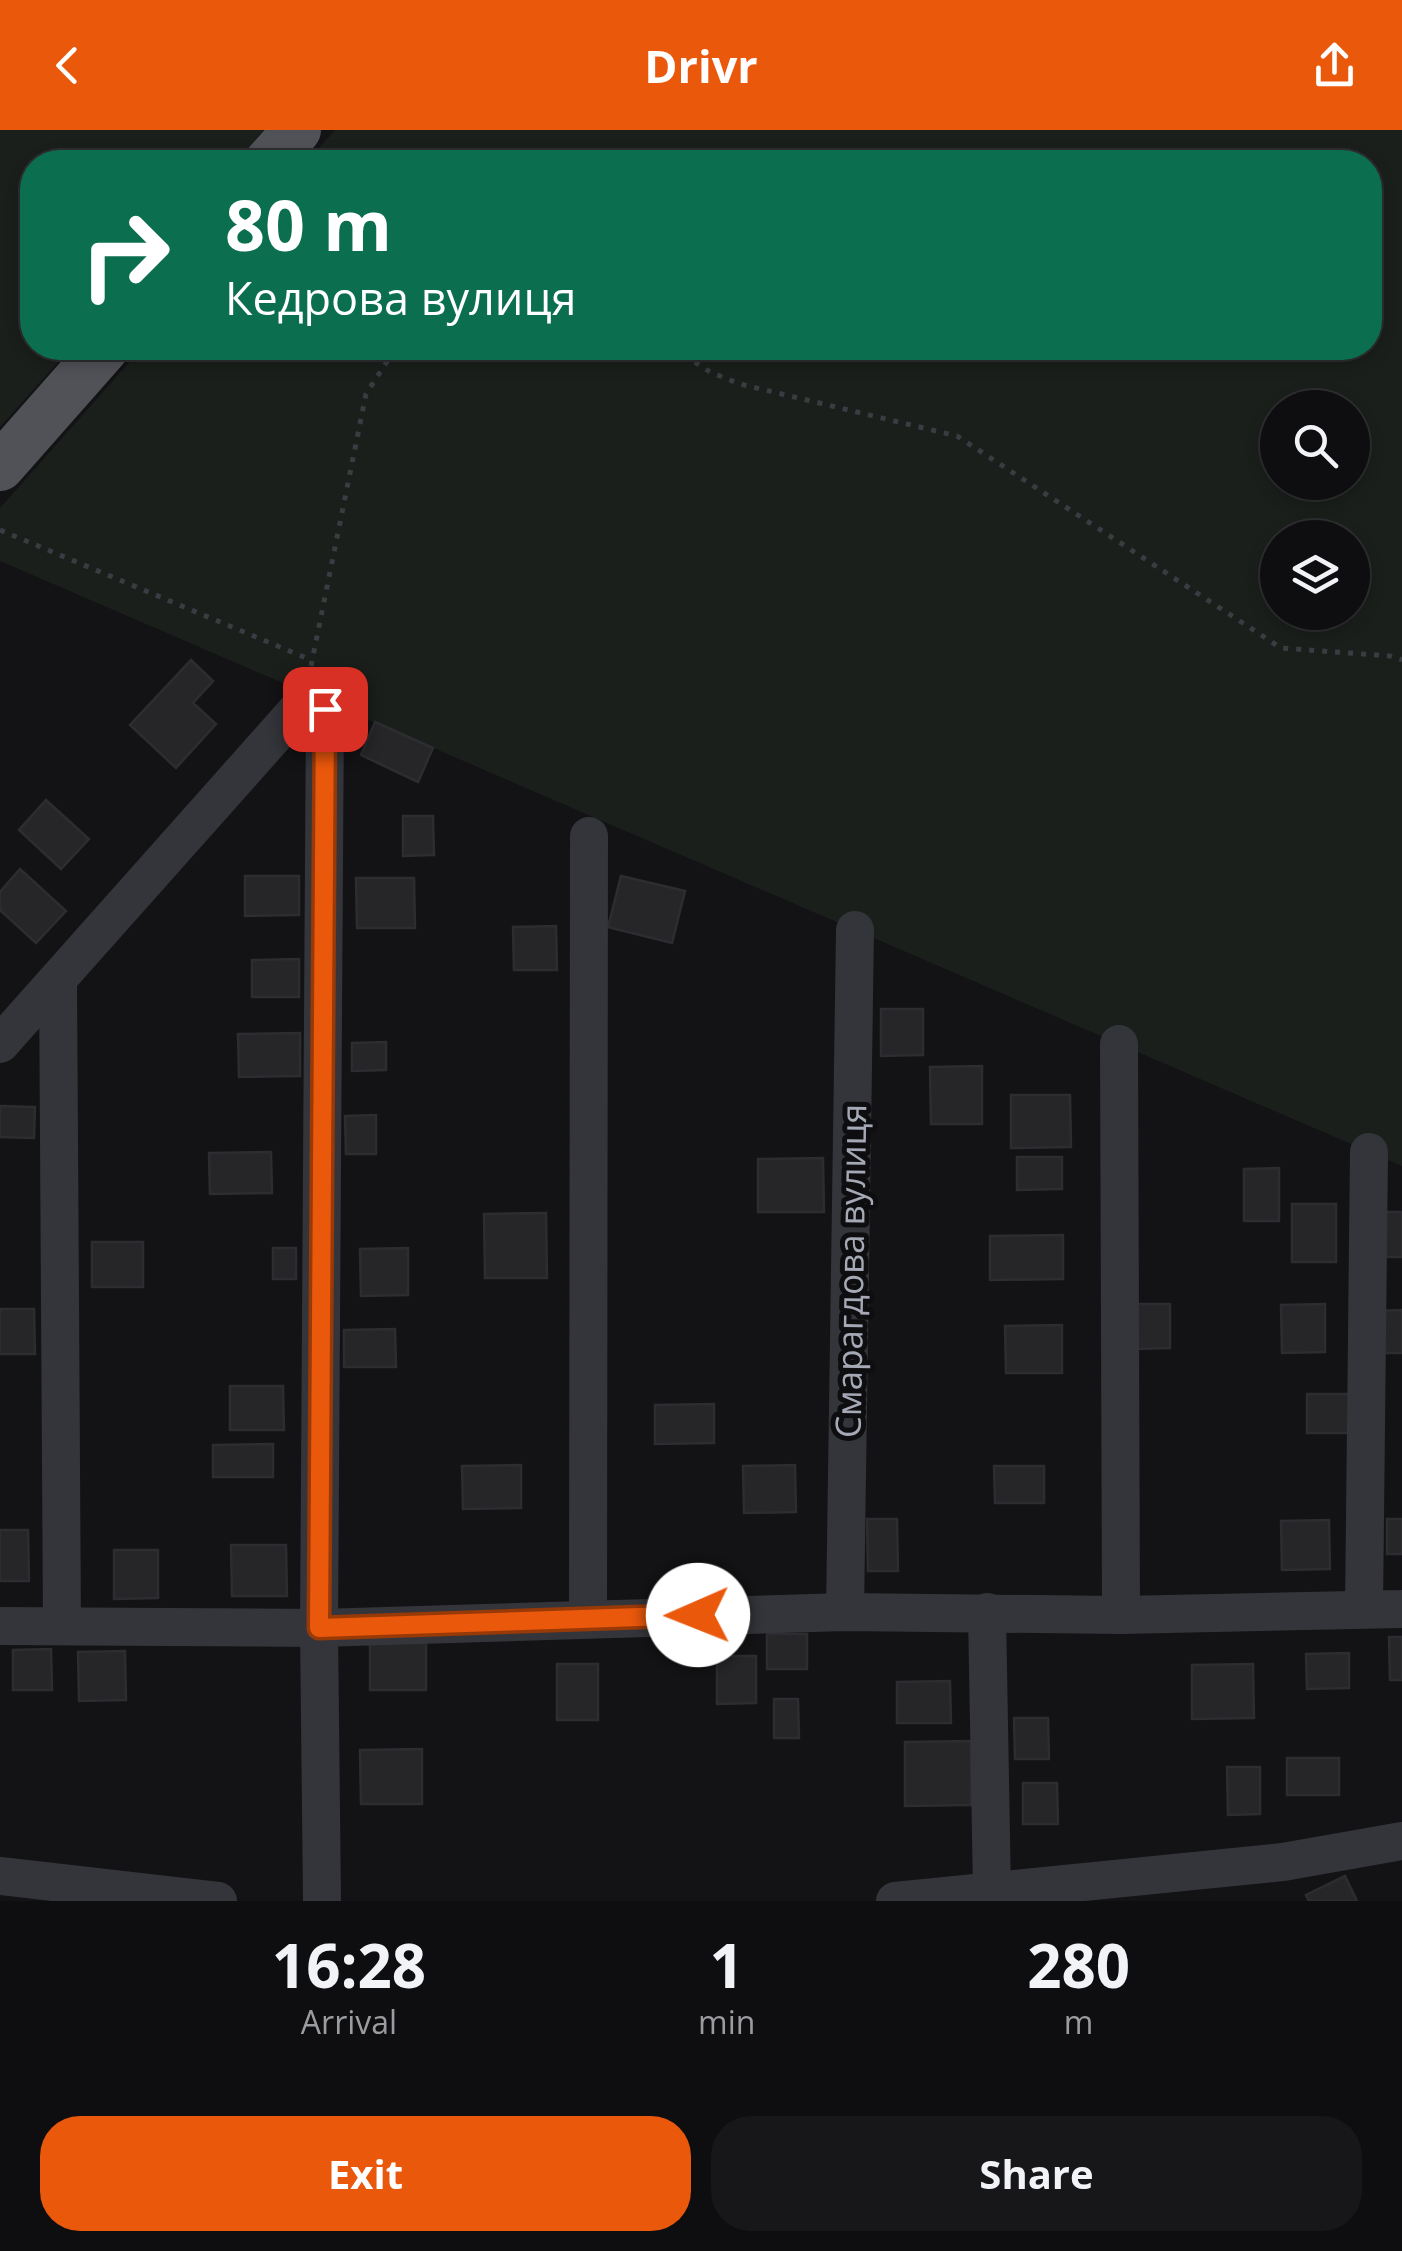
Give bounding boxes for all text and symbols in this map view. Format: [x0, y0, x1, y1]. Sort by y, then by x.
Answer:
text: Drivr [644, 35, 758, 96]
icon: back [40, 38, 95, 93]
icon: share [1307, 38, 1362, 93]
text: 80 m [225, 176, 392, 272]
icon: right [60, 190, 190, 320]
text: Кедрова вулиця [225, 267, 577, 328]
map controls [1260, 390, 1370, 630]
button: search [1260, 390, 1370, 500]
button: layers [1260, 520, 1370, 630]
pin [283, 667, 368, 752]
icon: arrive [298, 682, 353, 737]
street label: Смарагдова вулиця [824, 1104, 876, 1438]
position arrow [646, 1563, 750, 1667]
text: 16:28 [272, 1924, 426, 2006]
text: 1 [710, 1924, 744, 2006]
text: 280 [1027, 1924, 1130, 2006]
text: Arrival [301, 2000, 397, 2043]
text: min [698, 2000, 755, 2043]
text: m [1064, 2000, 1093, 2043]
button: Exit [40, 2116, 691, 2231]
button: Share [711, 2116, 1362, 2231]

